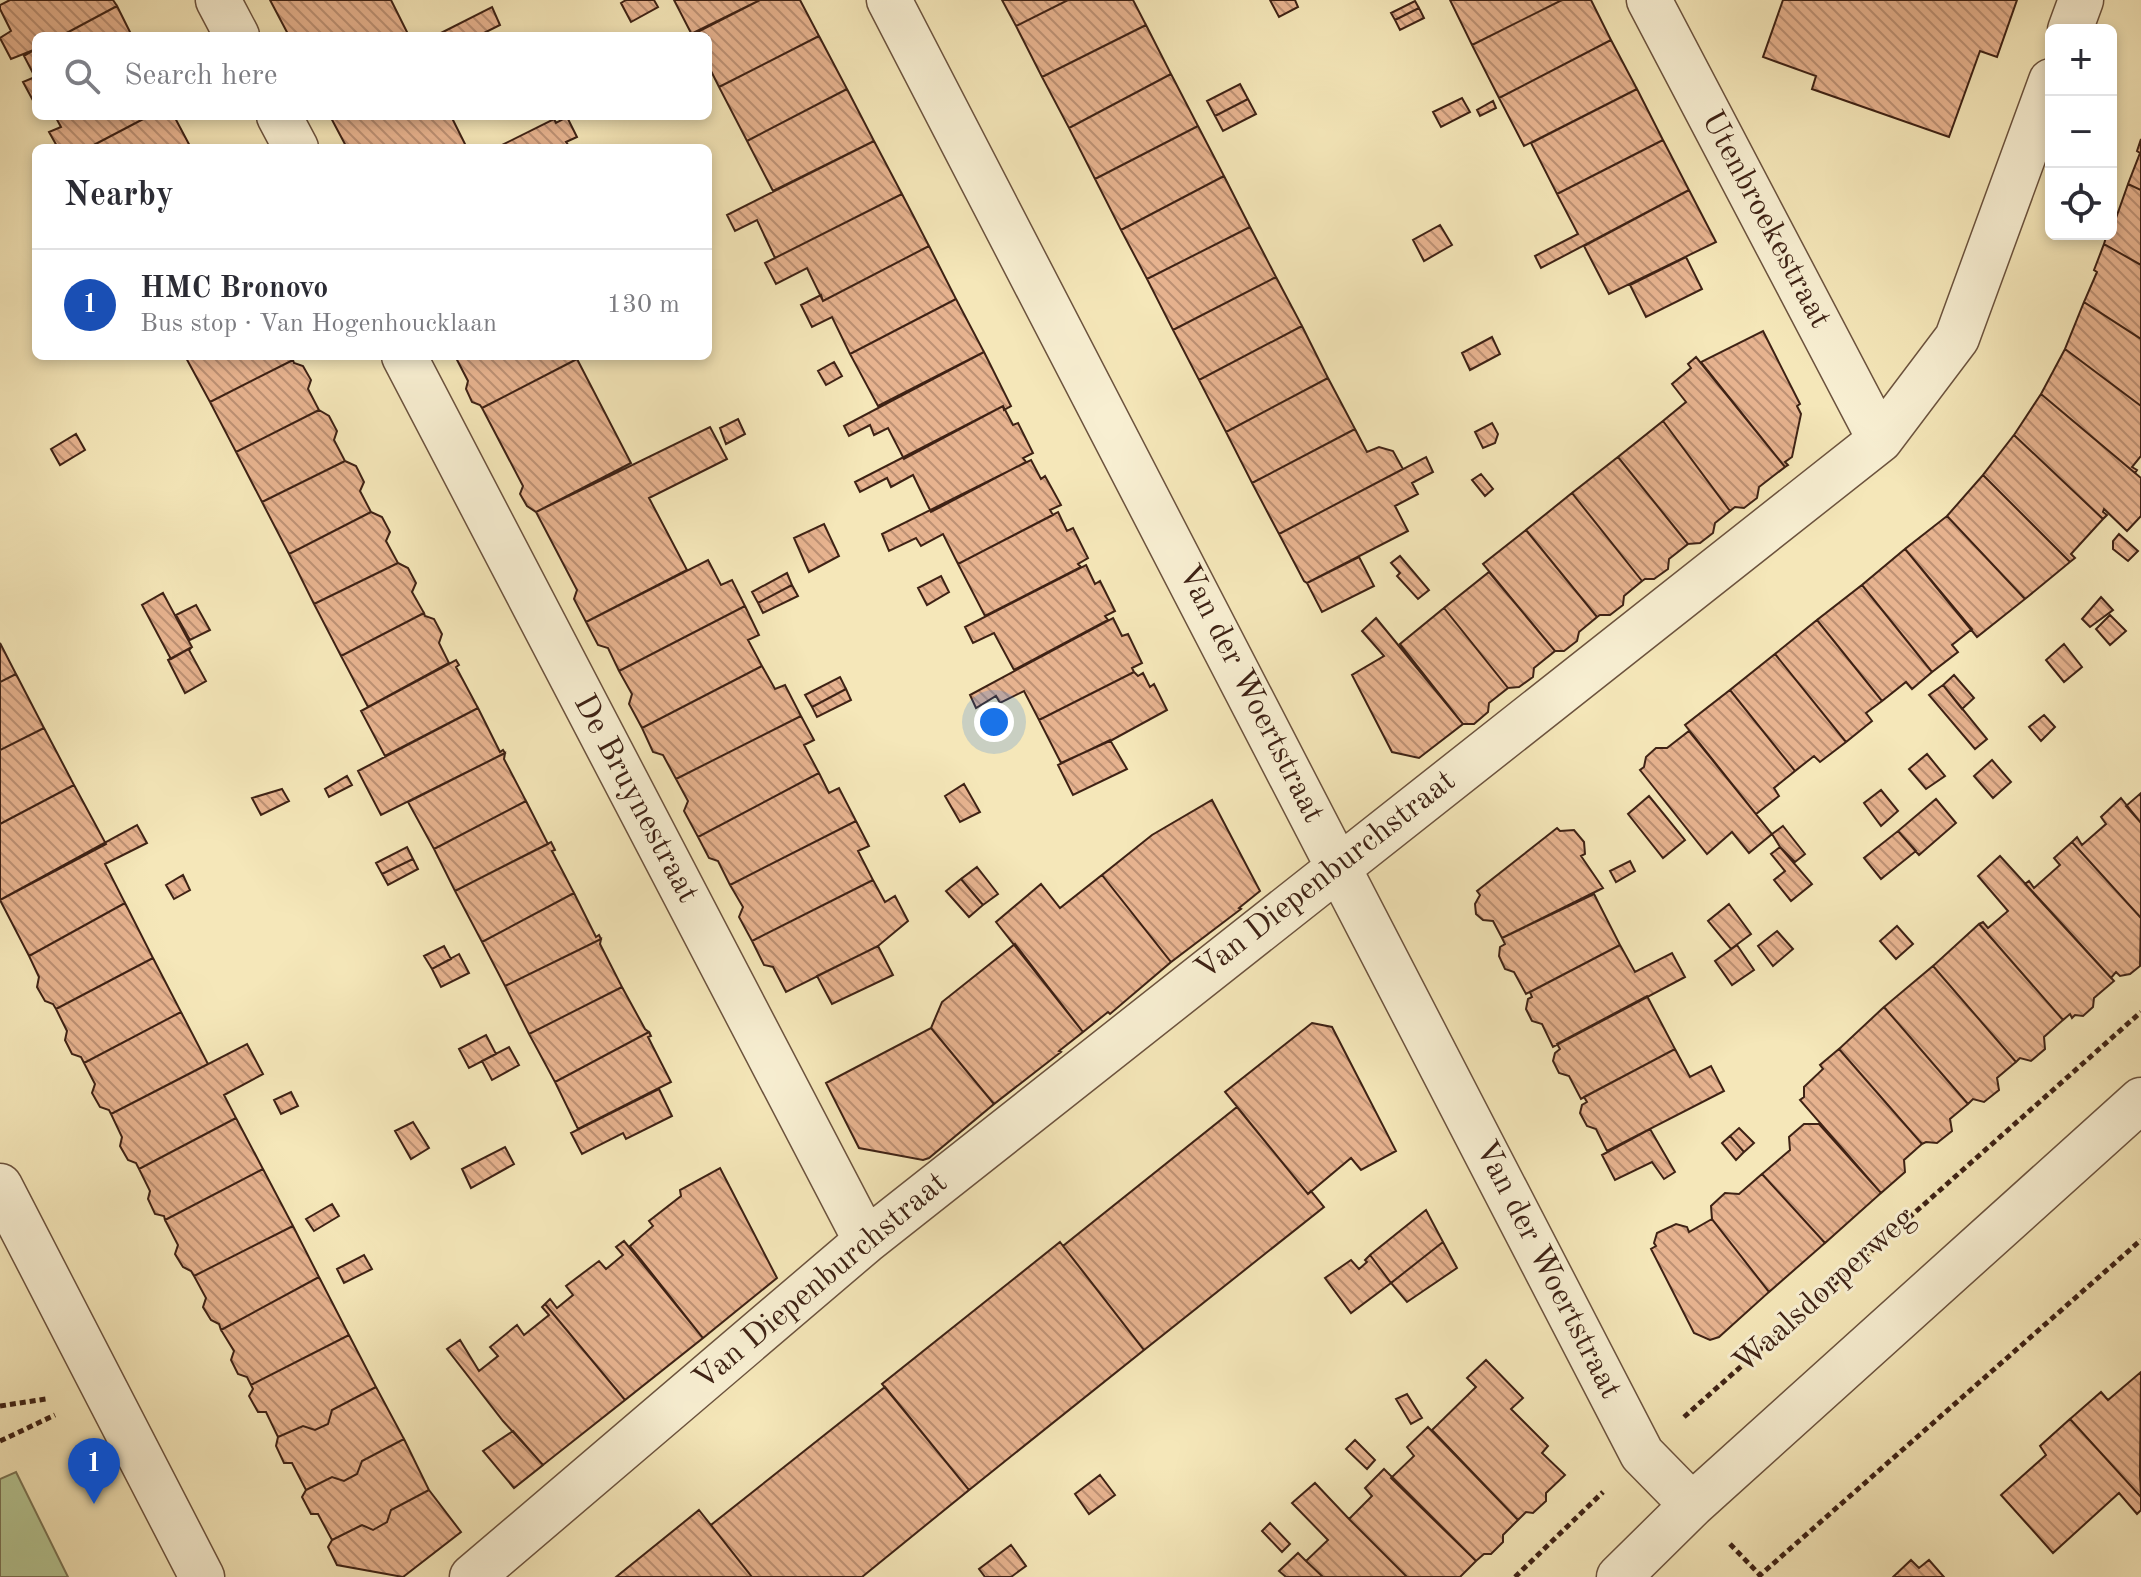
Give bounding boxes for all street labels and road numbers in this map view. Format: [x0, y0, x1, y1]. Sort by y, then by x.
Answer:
street label: Utenbroekestraat [1694, 106, 1836, 334]
street label: Van der Woertstraat [1171, 560, 1329, 828]
street label: De Bruynestraat [567, 690, 703, 908]
street label: Van Diepenburchstraat [1190, 765, 1462, 987]
street label: Van der Woertstraat [1468, 1136, 1626, 1404]
street label: Van Diepenburchstraat [688, 1167, 954, 1397]
street label: Waalsdorperweg [1728, 1202, 1922, 1380]

